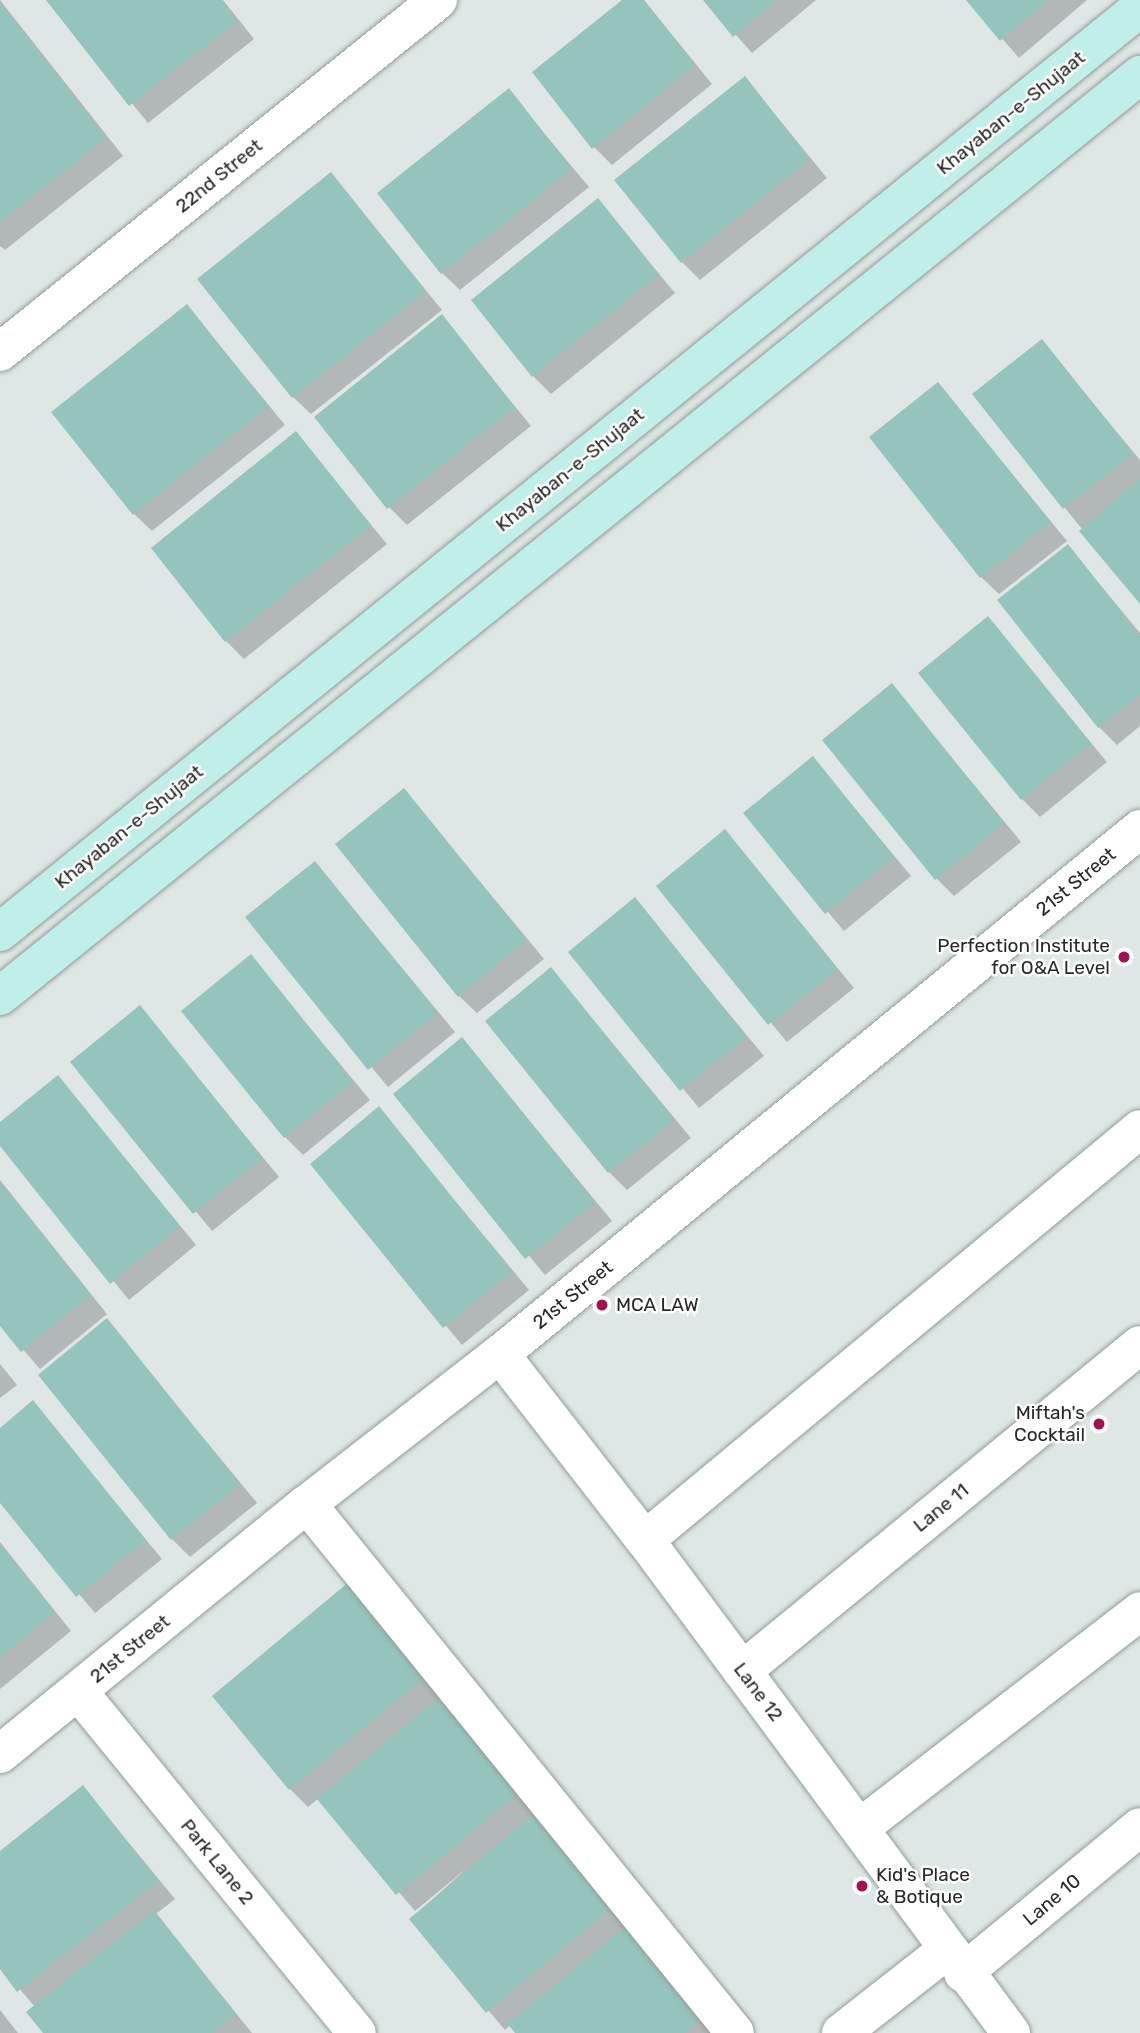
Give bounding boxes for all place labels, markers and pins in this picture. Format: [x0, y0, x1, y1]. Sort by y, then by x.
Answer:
place label: Perfection Institute for O&A Level [937, 935, 1110, 979]
marker: Perfection Institute for O&A Level [1116, 949, 1132, 965]
place label: MCA LAW [616, 1294, 699, 1316]
marker: MCA LAW [594, 1297, 610, 1313]
place label: Miftah's Cocktail [1014, 1402, 1085, 1446]
marker: Miftah's Cocktail [1091, 1416, 1107, 1432]
place label: Kid's Place & Botique [876, 1864, 970, 1908]
marker: Kid's Place & Botique [854, 1878, 870, 1894]

